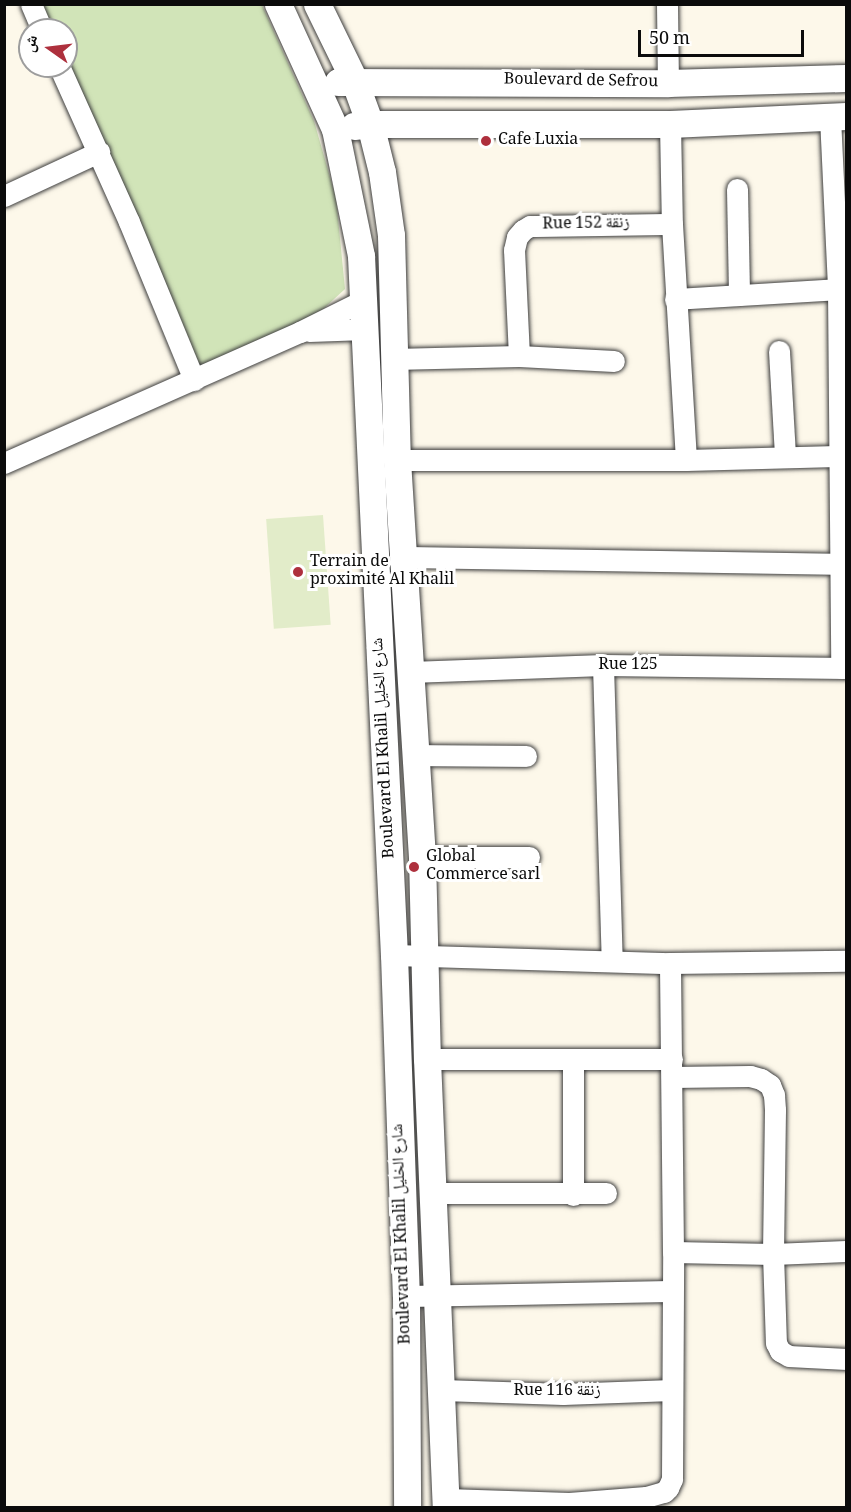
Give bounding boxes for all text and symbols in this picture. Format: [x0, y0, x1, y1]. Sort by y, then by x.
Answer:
north arrow [18, 18, 78, 78]
scale bar [641, 18, 808, 56]
text: 50 m [649, 25, 690, 55]
text: ش [17, 33, 47, 56]
street label: Boulevard de Sefrou [504, 71, 658, 93]
place label: Cafe Luxia [498, 131, 578, 151]
marker: Cafe Luxia [479, 134, 493, 148]
street label: Rue 152 زنقة [542, 215, 630, 235]
place label: Terrain de proximité Al Khalil [310, 553, 454, 591]
marker: Terrain de proximité Al Khalil [291, 565, 305, 579]
street label: Boulevard El Khalil شارع الخليل [370, 637, 400, 859]
street label: Rue 125 [598, 656, 658, 676]
place label: Global Commerce sarl [426, 848, 540, 886]
marker: Global Commerce sarl [407, 860, 421, 874]
street label: Boulevard El Khalil شارع الخليل [390, 1123, 416, 1345]
street label: Rue 116 زنقة [513, 1382, 601, 1402]

